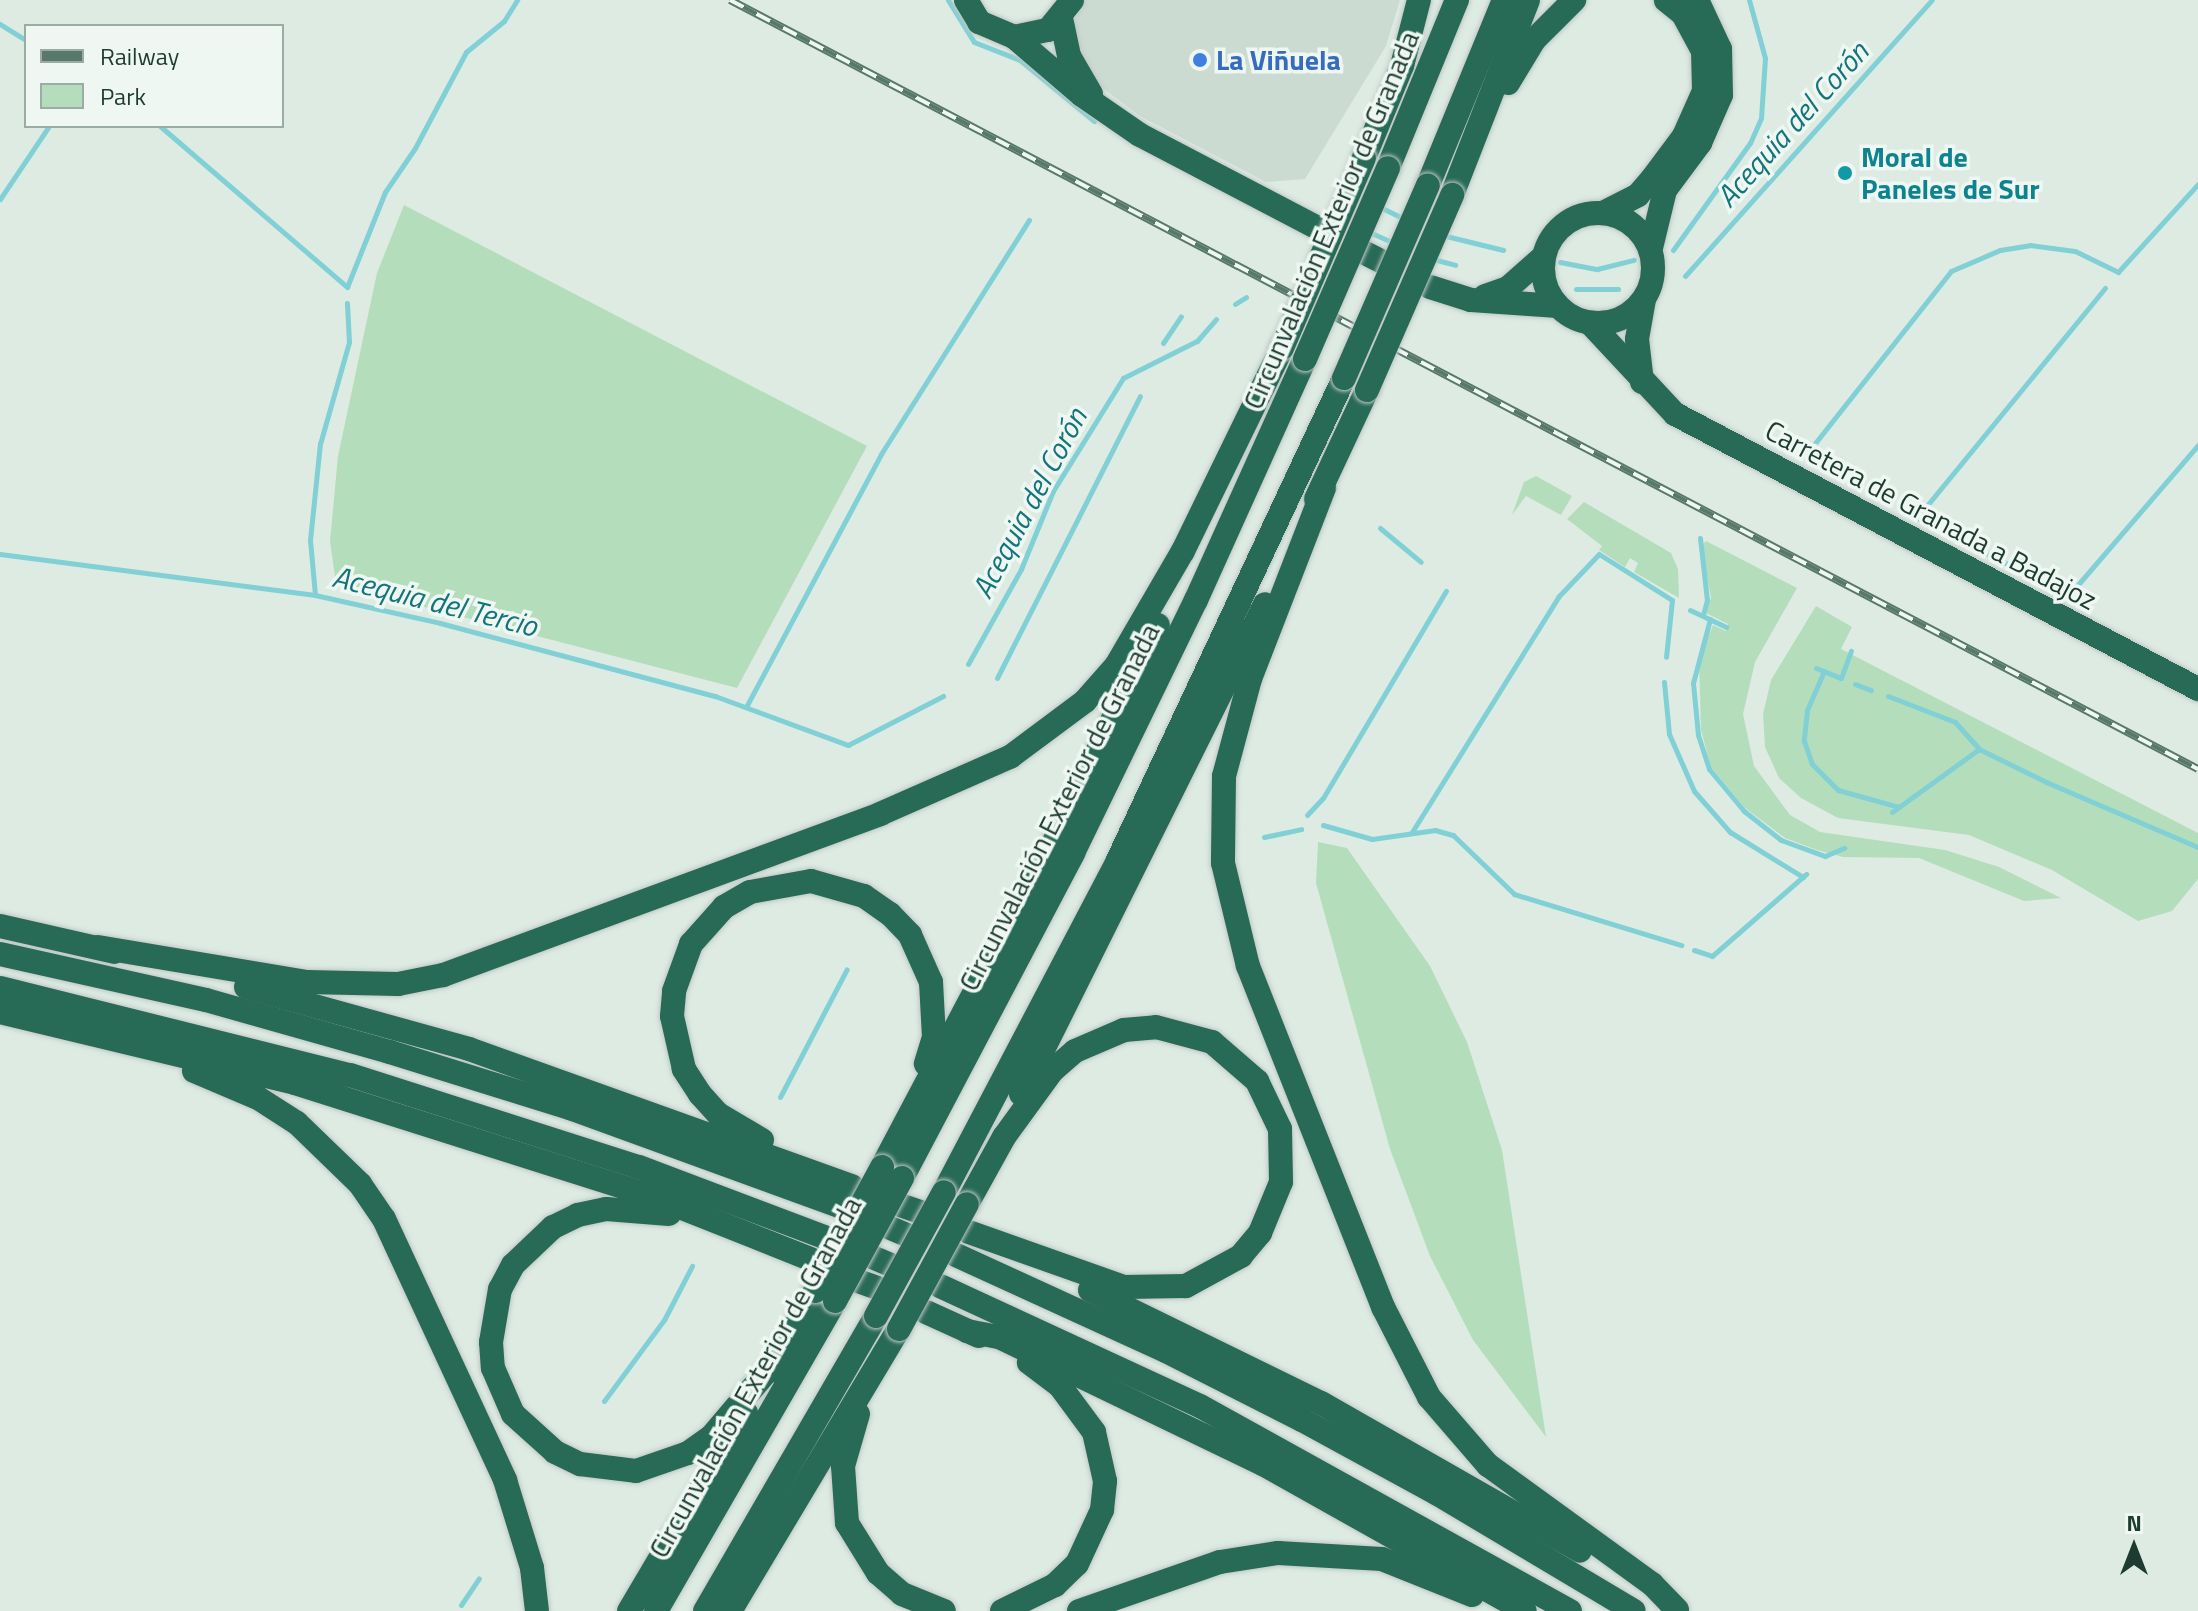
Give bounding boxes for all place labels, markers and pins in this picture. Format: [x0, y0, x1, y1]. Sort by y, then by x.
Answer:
place label: La Viñuela [1216, 43, 1341, 77]
marker: La Viñuela [1191, 51, 1209, 69]
place label: Moral de Paneles de Sur [1861, 140, 2040, 206]
marker: Moral de Paneles de Sur [1836, 164, 1854, 182]

